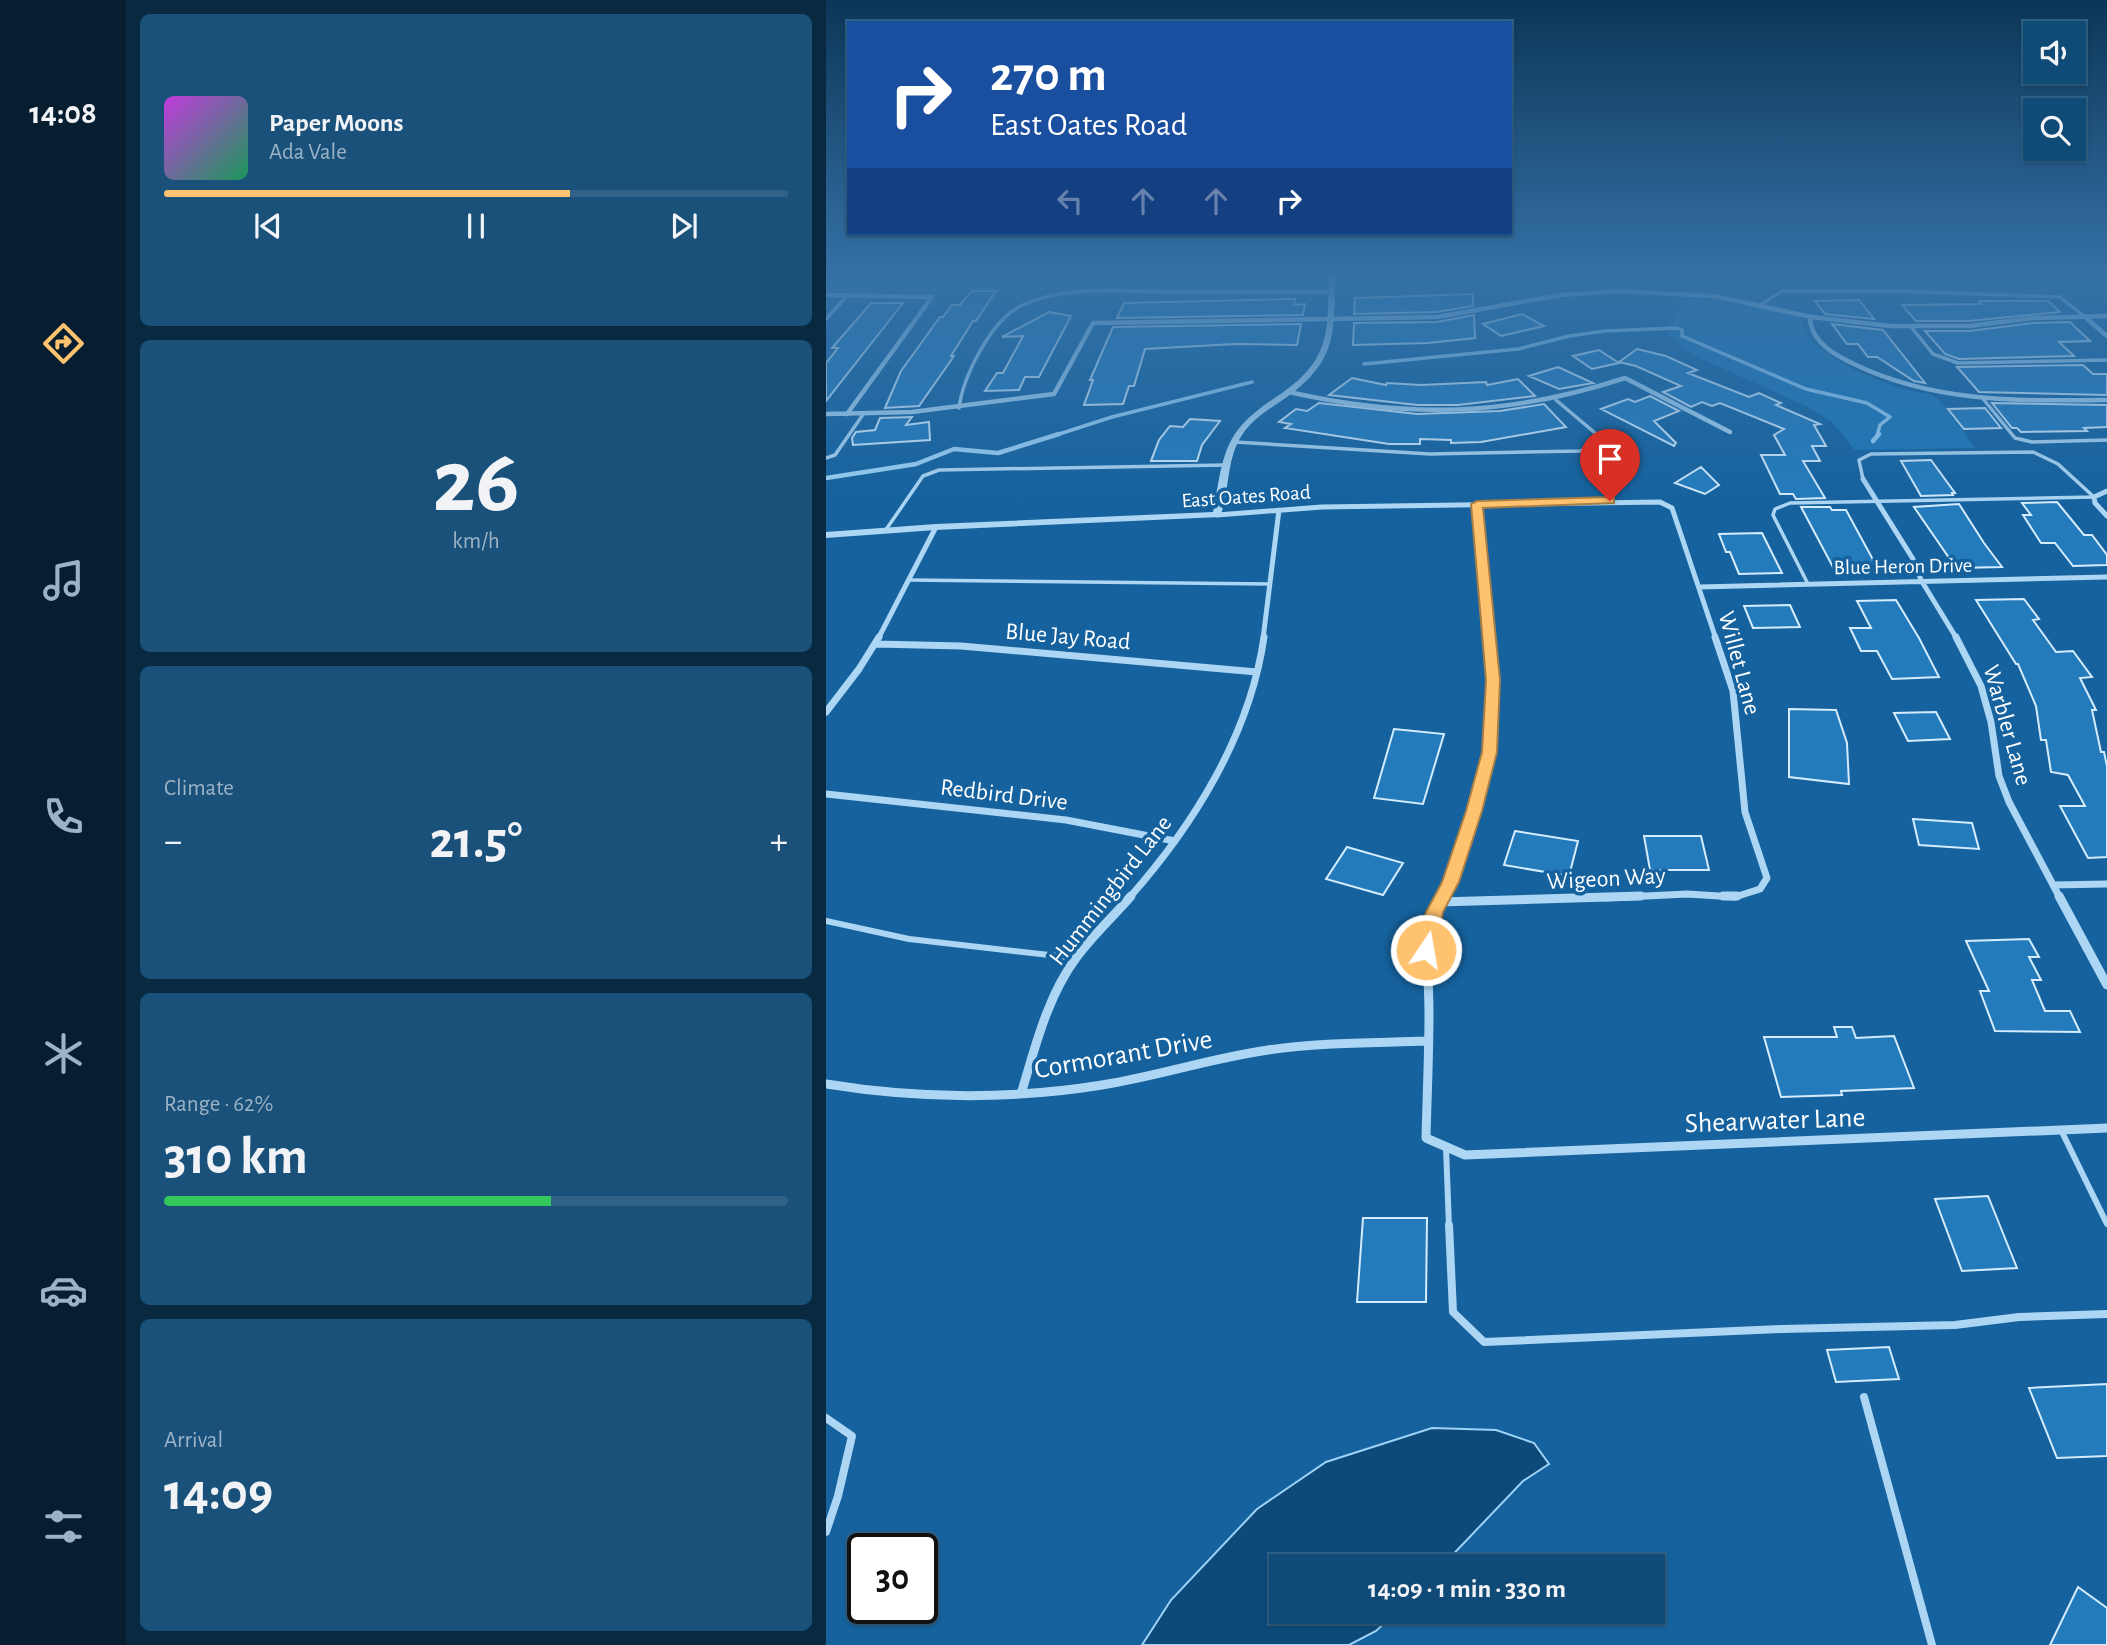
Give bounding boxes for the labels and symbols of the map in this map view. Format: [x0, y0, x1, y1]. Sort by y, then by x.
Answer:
pin [1580, 429, 1640, 501]
street label: East Oates Road [1181, 482, 1311, 511]
street label: Blue Heron Drive [1833, 555, 1973, 578]
street label: Willet Lane [1714, 609, 1764, 718]
street label: Blue Jay Road [1004, 620, 1132, 654]
street label: Warbler Lane [1978, 662, 2036, 788]
street label: Redbird Drive [939, 775, 1069, 815]
street label: Hummingbird Lane [1045, 811, 1177, 970]
street label: Wigeon Way [1546, 864, 1666, 894]
position arrow [1389, 913, 1463, 987]
street label: Cormorant Drive [1032, 1026, 1214, 1084]
street label: Shearwater Lane [1684, 1104, 1866, 1138]
speed limit sign: 30 [847, 1533, 938, 1624]

